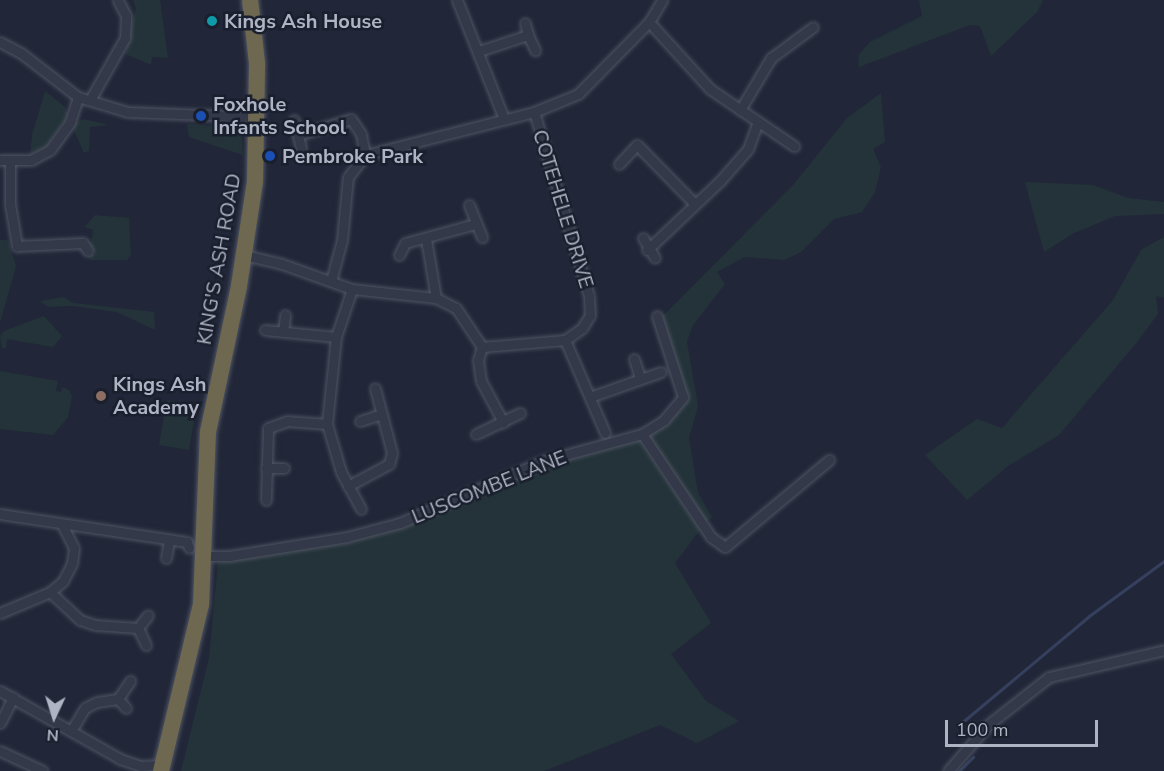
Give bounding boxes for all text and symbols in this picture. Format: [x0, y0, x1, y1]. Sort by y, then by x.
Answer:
place label: Kings Ash House [224, 9, 382, 33]
marker: Kings Ash House [205, 14, 219, 28]
place label: Foxhole Infants School [213, 92, 346, 139]
marker: Foxhole Infants School [194, 109, 208, 123]
street label: COTEHELE DRIVE [527, 127, 599, 291]
place label: Pembroke Park [282, 144, 423, 168]
marker: Pembroke Park [263, 149, 277, 163]
street label: KING'S ASH ROAD [192, 171, 246, 347]
place label: Kings Ash Academy [113, 372, 206, 419]
marker: Kings Ash Academy [94, 389, 108, 403]
street label: LUSCOMBE LANE [408, 445, 570, 529]
north arrow [24, 687, 84, 747]
scale bar [948, 708, 1101, 746]
text: 100 m [956, 718, 1008, 742]
text: N [46, 724, 59, 746]

